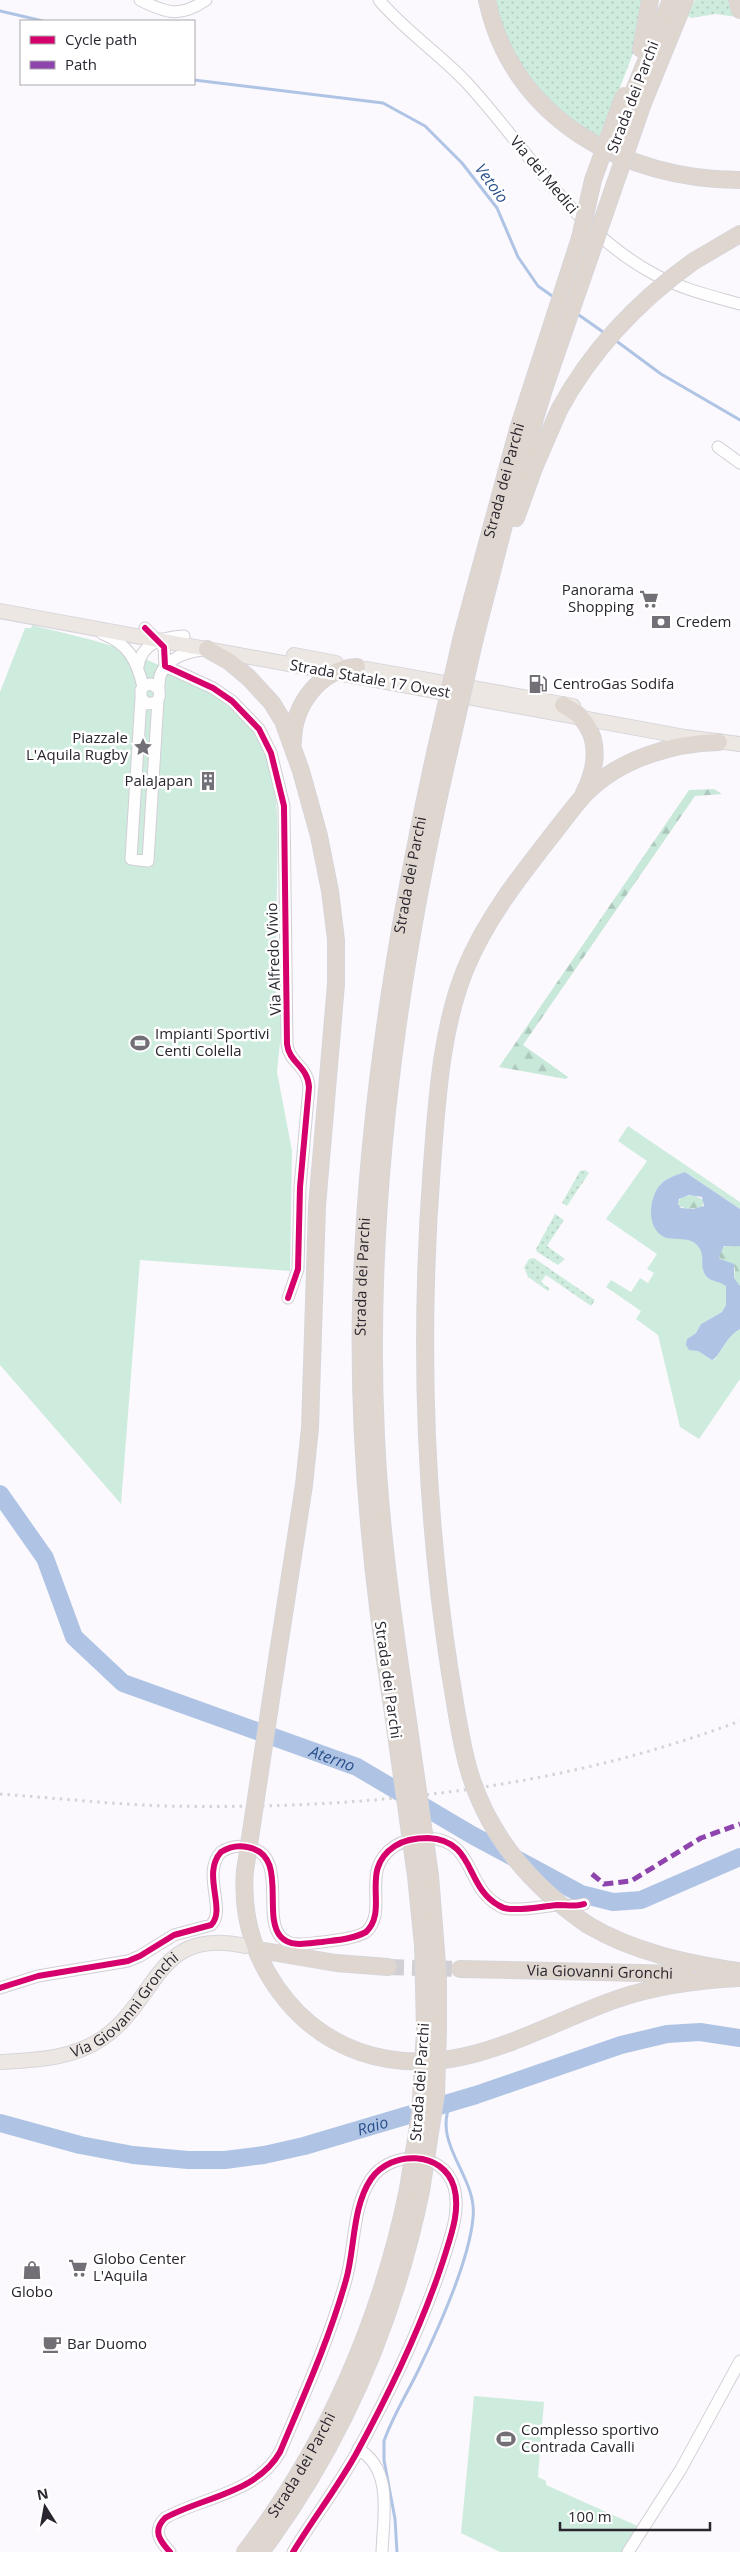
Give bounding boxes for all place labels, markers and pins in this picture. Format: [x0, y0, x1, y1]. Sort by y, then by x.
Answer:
place label: Panorama Shopping [562, 579, 634, 616]
supermarket icon: Panorama Shopping [638, 588, 660, 610]
bank icon: Credem [650, 611, 672, 633]
place label: Credem [676, 611, 732, 631]
fuel station icon: CentroGas Sodifa [527, 673, 549, 695]
place label: CentroGas Sodifa [553, 673, 674, 693]
place label: Piazzale L'Aquila Rugby [26, 727, 128, 764]
place icon: Piazzale L'Aquila Rugby [132, 736, 154, 758]
place label: PalaJapan [124, 770, 193, 790]
building icon: PalaJapan [197, 770, 219, 792]
place label: Impianti Sportivi Centi Colella [155, 1023, 270, 1060]
sports icon: Impianti Sportivi Centi Colella [129, 1032, 151, 1054]
place label: Globo Center L'Aquila [93, 2248, 186, 2285]
supermarket icon: Globo Center L'Aquila [67, 2257, 89, 2279]
shop icon: Globo [21, 2259, 43, 2281]
place label: Globo [11, 2281, 53, 2301]
cafe icon: Bar Duomo [41, 2333, 63, 2355]
place label: Bar Duomo [67, 2333, 147, 2353]
place label: Complesso sportivo Contrada Cavalli [521, 2419, 659, 2456]
sports icon: Complesso sportivo Contrada Cavalli [495, 2428, 517, 2450]

